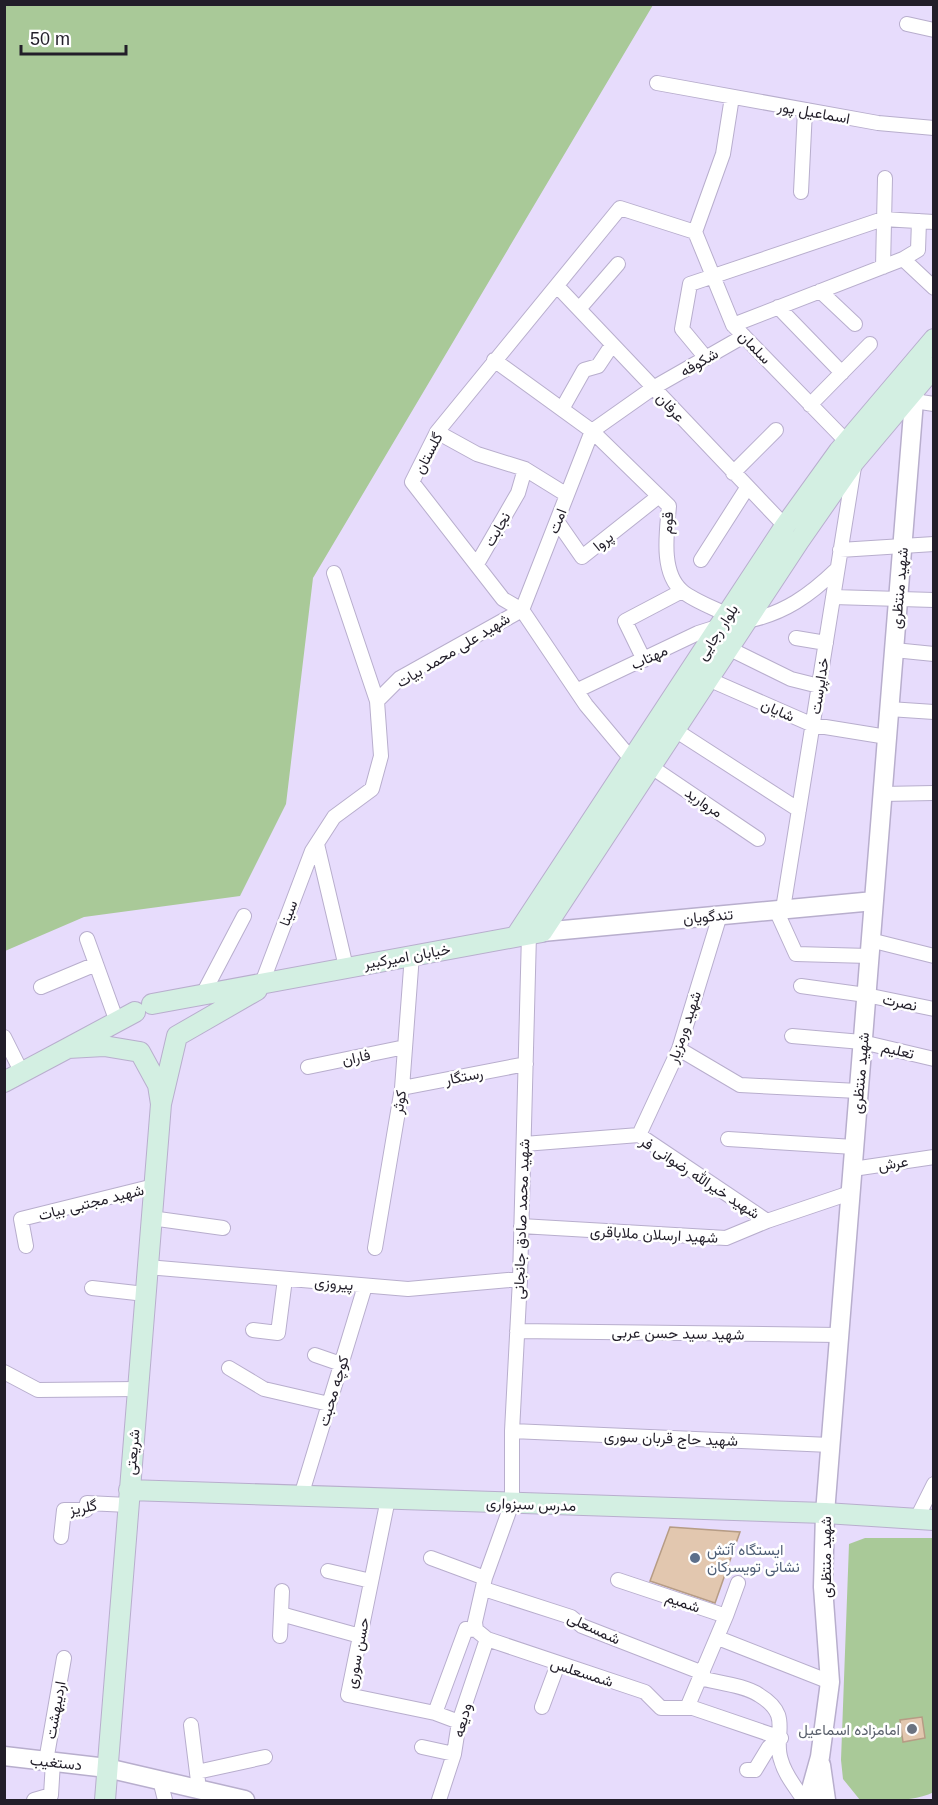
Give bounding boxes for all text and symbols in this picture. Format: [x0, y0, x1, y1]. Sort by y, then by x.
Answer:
scale bar [21, 18, 126, 56]
text: 50 m [30, 29, 70, 49]
street label: اسماعیل پور [775, 97, 851, 129]
street label: سلمان [735, 327, 775, 368]
street label: شکوفه [677, 344, 722, 380]
street label: عرفان [653, 389, 689, 426]
street label: گلستان [410, 429, 447, 477]
street label: امت [545, 506, 569, 536]
street label: نجابت [480, 509, 514, 550]
street label: قوم [658, 511, 678, 535]
street label: پروا [590, 528, 618, 556]
street label: شهید منتظری [887, 546, 913, 630]
street label: بلوار رجایی [693, 601, 743, 664]
street label: شهید علی محمد بیات [393, 609, 514, 692]
street label: مهتاب [628, 641, 670, 674]
street label: خداپرست [806, 656, 834, 716]
street label: شایان [758, 695, 797, 726]
street label: مروارید [681, 783, 726, 821]
street label: سینا [275, 898, 302, 929]
street label: تندگویان [682, 905, 734, 928]
street label: خیابان امیرکبیر [361, 940, 452, 973]
street label: شهید ورمزیار [663, 989, 705, 1067]
street label: نصرت [881, 990, 919, 1015]
street label: شهید منتظری [848, 1031, 874, 1115]
street label: تعلیم [880, 1038, 916, 1064]
street label: فاران [340, 1046, 372, 1069]
street label: رستگار [443, 1064, 485, 1089]
street label: کوثر [389, 1089, 410, 1116]
street label: شهید خیرالله رضوانی فر [635, 1131, 763, 1224]
street label: شهید محمد صادق جانجانی [510, 1138, 534, 1300]
street label: عرش [877, 1152, 910, 1176]
street label: شهید مجتبی بیات [37, 1181, 146, 1225]
street label: شهید ارسلان ملاباقری [589, 1222, 719, 1248]
street label: پیروزی [314, 1273, 354, 1295]
street label: شهید سید حسن عربی [611, 1323, 745, 1345]
street label: کوچه محبت [314, 1353, 354, 1429]
street label: شهید حاج قربان سوری [604, 1427, 739, 1452]
street label: شریعتی [122, 1428, 144, 1476]
street label: مدرس سبزواری [486, 1494, 576, 1516]
street label: گلریز [67, 1496, 99, 1519]
street label: شهید منتظری [817, 1516, 836, 1598]
place label: ایستگاه آتش نشانی تویسرکان [707, 1541, 800, 1577]
marker: ایستگاه آتش نشانی تویسرکان [688, 1551, 702, 1565]
street label: شمیم [663, 1588, 703, 1618]
street label: شمسعلی [564, 1608, 623, 1649]
street label: حسن سوری [342, 1616, 374, 1690]
street label: شمسعلس [548, 1654, 616, 1692]
street label: اردیبهشت [42, 1680, 69, 1740]
street label: ودیعه [449, 1701, 476, 1739]
place label: امامزاده اسماعیل [798, 1721, 900, 1739]
marker: امامزاده اسماعیل [905, 1722, 919, 1736]
street label: دستغیب [29, 1751, 83, 1774]

